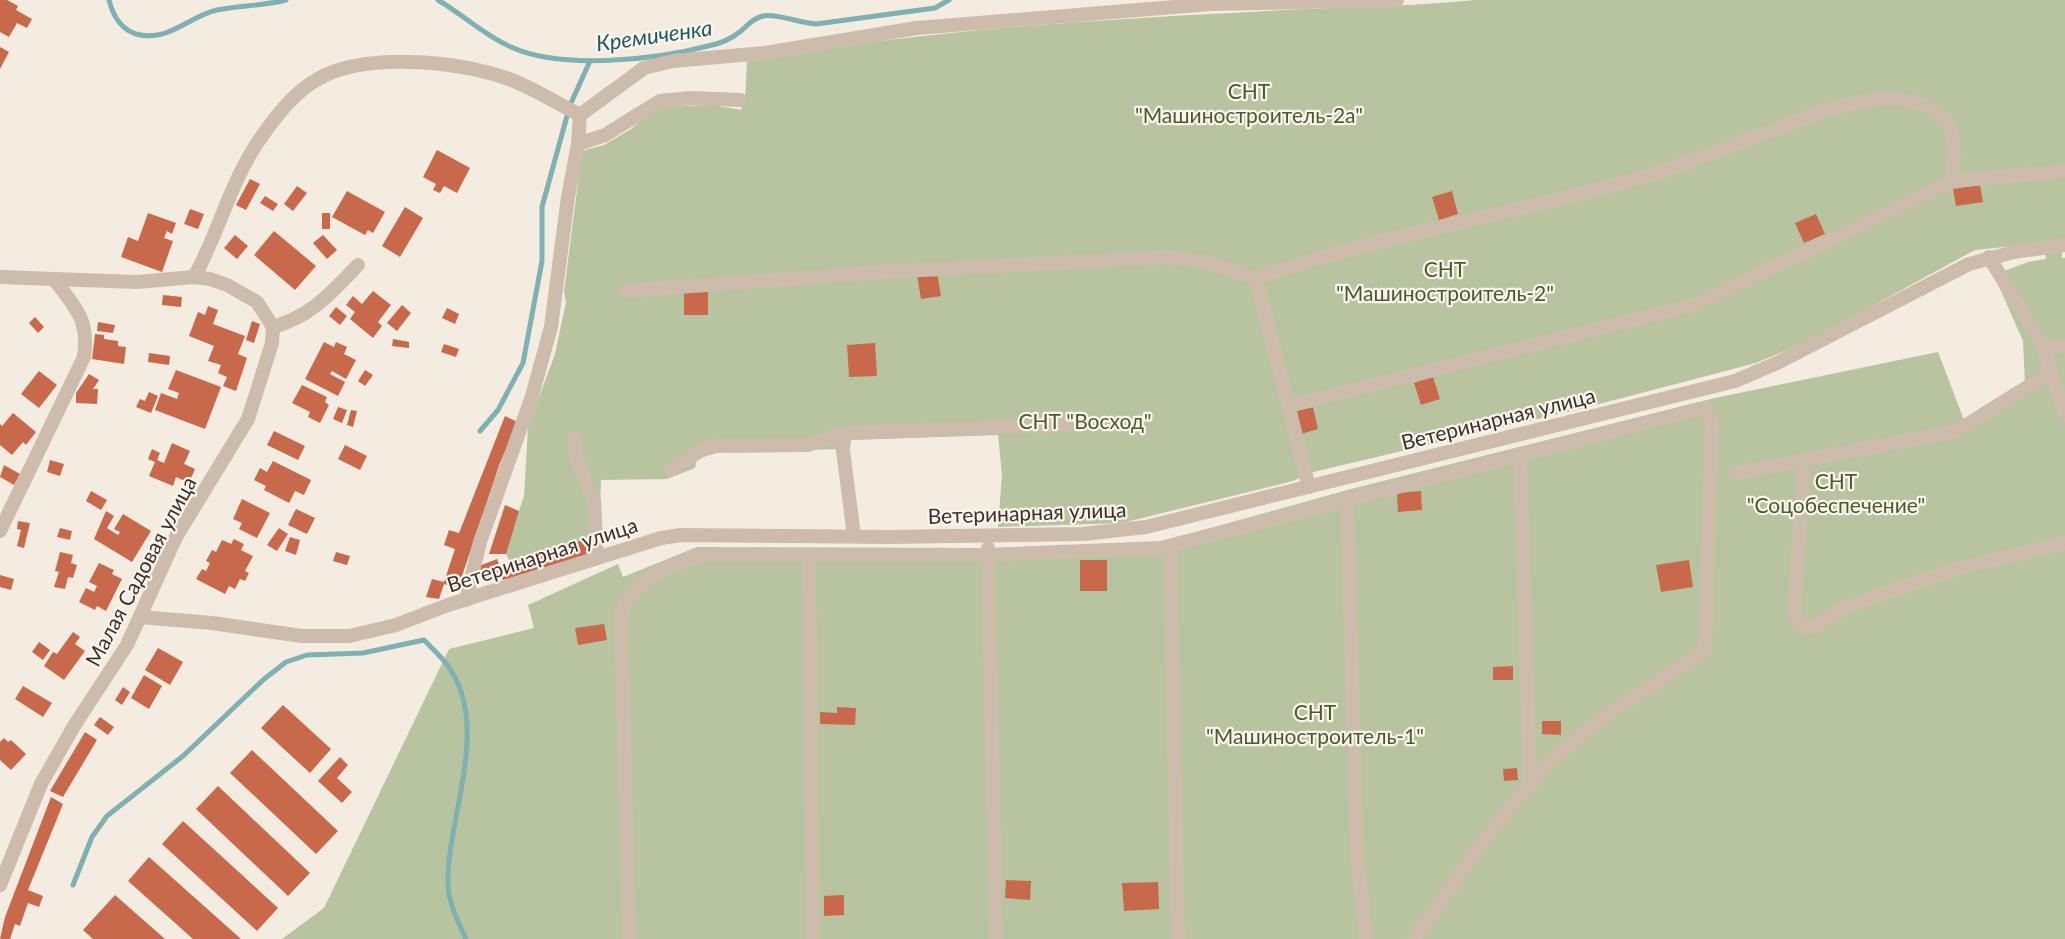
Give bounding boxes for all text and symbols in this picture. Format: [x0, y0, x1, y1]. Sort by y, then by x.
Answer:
water label: Кремиченка [594, 13, 714, 57]
park label: СНТ "Машиностроитель-2а" [1135, 78, 1363, 127]
park label: СНТ "Машиностроитель-2" [1336, 256, 1554, 305]
street label: Ветеринарная улица [1399, 382, 1597, 454]
park label: СНТ "Восход" [1019, 408, 1151, 433]
park label: СНТ "Соцобеспечение" [1747, 468, 1925, 517]
street label: Малая Садовая улица [79, 472, 201, 670]
street label: Ветеринарная улица [927, 496, 1127, 528]
street label: Ветеринарная улица [444, 511, 640, 597]
park label: СНТ "Машиностроитель-1" [1206, 699, 1424, 748]

